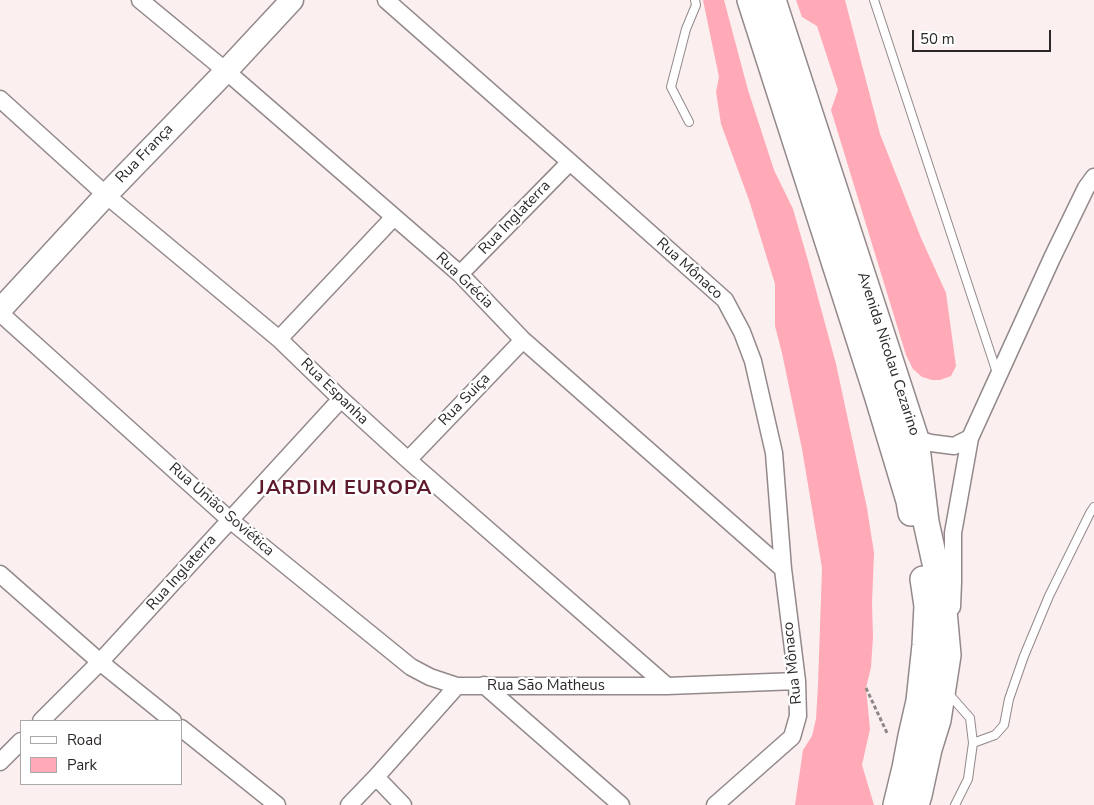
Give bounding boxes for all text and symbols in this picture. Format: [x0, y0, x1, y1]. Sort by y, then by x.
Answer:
scale bar [914, 20, 1053, 52]
text: 50 m [920, 29, 955, 49]
street label: Rua França [113, 121, 177, 187]
street label: Rua Inglaterra [475, 177, 555, 259]
street label: Rua Mônaco [652, 235, 726, 303]
street label: Rua Grécia [432, 249, 496, 313]
street label: Avenida Nicolau Cezarino [853, 270, 923, 438]
street label: Rua Espanha [296, 355, 372, 429]
street label: Rua Suiça [436, 370, 494, 430]
street label: Rua União Soviética [165, 459, 277, 561]
district label: JARDIM EUROPA [256, 477, 434, 501]
street label: Rua Inglaterra [143, 531, 221, 615]
street label: Rua Mônaco [780, 621, 806, 705]
street label: Rua São Matheus [487, 677, 605, 695]
legend [20, 720, 182, 785]
text: Road [67, 730, 102, 750]
text: Park [67, 755, 97, 775]

